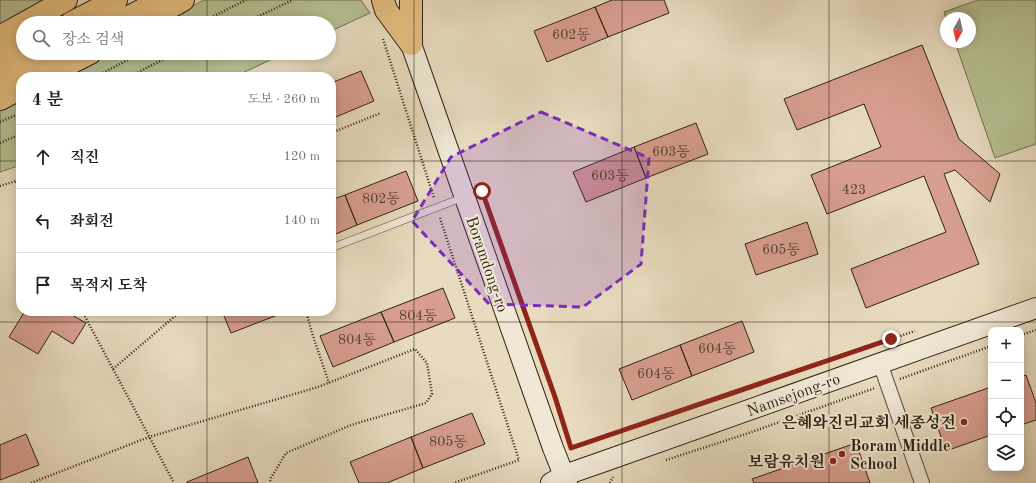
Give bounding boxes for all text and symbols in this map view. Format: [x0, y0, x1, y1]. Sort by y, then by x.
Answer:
north arrow [940, 12, 976, 48]
search box [16, 16, 336, 60]
icon: search [30, 27, 52, 49]
house number: 602동 [552, 27, 590, 42]
text: 장소 검색 [62, 33, 124, 48]
text: 4 분 [32, 92, 63, 109]
text: 도보 · 260 m [247, 93, 320, 106]
house number: 603동 [652, 144, 690, 159]
icon: ahead [32, 146, 54, 168]
text: 120 m [283, 150, 320, 163]
text: 직진 [70, 151, 99, 166]
house number: 603동 [591, 168, 629, 183]
route start [473, 182, 491, 200]
house number: 423 [842, 183, 866, 197]
house number: 802동 [362, 191, 400, 206]
icon: left [32, 210, 54, 232]
text: 140 m [283, 214, 320, 227]
text: 좌회전 [70, 215, 113, 230]
street label: Boramdong-ro [462, 215, 510, 315]
house number: 605동 [762, 242, 800, 257]
icon: arrive [32, 274, 54, 296]
text: 목적지 도착 [70, 279, 147, 294]
house number: 804동 [399, 308, 437, 323]
map controls [988, 327, 1024, 471]
button: + [988, 327, 1024, 363]
route end [882, 330, 900, 348]
house number: 804동 [338, 332, 376, 347]
house number: 604동 [698, 341, 736, 356]
button: − [988, 363, 1024, 399]
house number: 604동 [637, 366, 675, 381]
street label: Namsejong-ro [745, 372, 843, 420]
button: locate [988, 399, 1024, 435]
place label: 은혜와진리교회 세종성전 [782, 413, 956, 432]
marker: 은혜와진리교회 세종성전 [959, 417, 969, 427]
house number: 805동 [429, 434, 467, 449]
button: layers [988, 435, 1024, 471]
place label: Boram Middle School [850, 439, 950, 473]
marker: Boram Middle School [837, 449, 847, 459]
place label: 보람유치원 [748, 452, 825, 471]
marker: 보람유치원 [828, 456, 838, 466]

